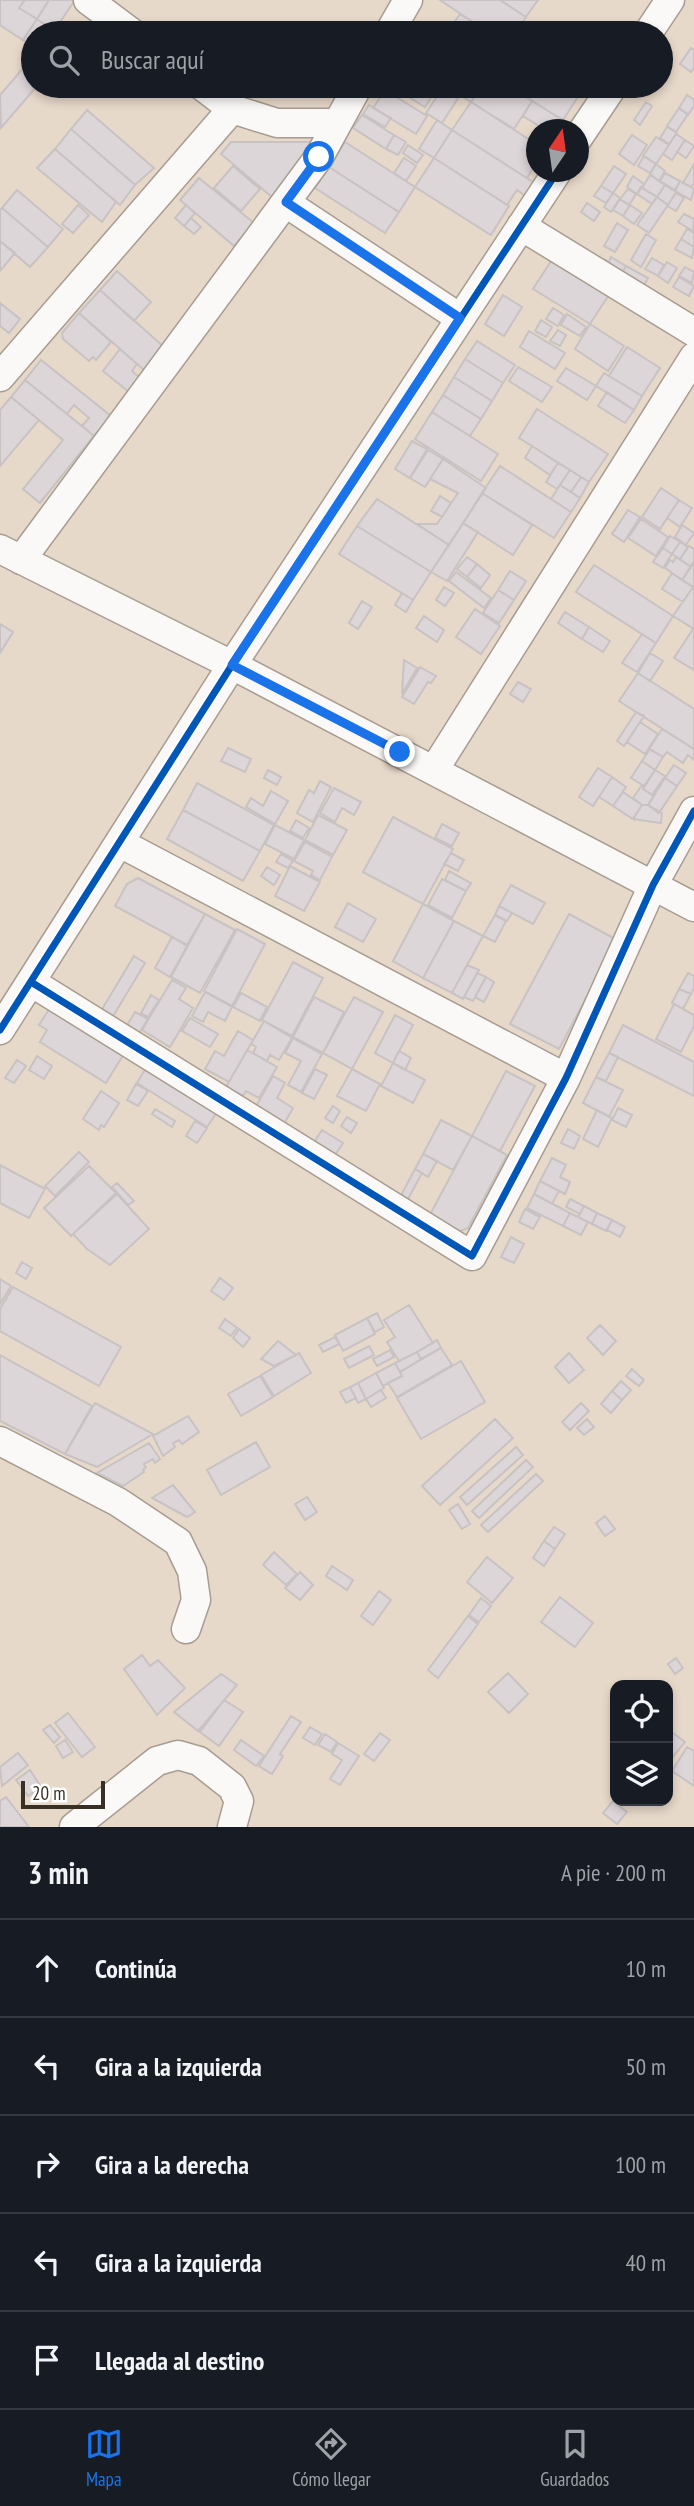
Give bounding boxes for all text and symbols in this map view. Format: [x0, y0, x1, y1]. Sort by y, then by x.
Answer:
search box [21, 21, 673, 98]
icon: search [45, 41, 83, 79]
text: Buscar aquí [101, 43, 204, 76]
north arrow [526, 119, 589, 182]
route start [303, 141, 334, 172]
route end [384, 736, 415, 767]
map controls [610, 1680, 673, 1806]
button: locate [610, 1680, 673, 1743]
button: layers [610, 1743, 673, 1806]
scale bar [21, 1778, 105, 1810]
text: 20 m [32, 1781, 66, 1805]
text: 3 min [28, 1853, 89, 1892]
text: A pie · 200 m [561, 1858, 666, 1887]
icon: ahead [28, 1949, 66, 1987]
text: Continúa [95, 1952, 177, 1985]
text: 10 m [625, 1954, 666, 1983]
icon: left [28, 2047, 66, 2085]
text: Gira a la izquierda [95, 2050, 262, 2083]
text: 50 m [625, 2052, 666, 2081]
icon: right [28, 2145, 66, 2183]
text: Gira a la derecha [95, 2148, 249, 2181]
text: 100 m [615, 2150, 666, 2179]
icon: left [28, 2243, 66, 2281]
text: Gira a la izquierda [95, 2246, 262, 2279]
text: 40 m [625, 2248, 666, 2277]
icon: arrive [28, 2341, 66, 2379]
text: Llegada al destino [95, 2344, 264, 2377]
tab: Mapa [85, 2425, 123, 2491]
tab: Cómo llegar [292, 2425, 371, 2491]
tab: Guardados [540, 2425, 609, 2491]

